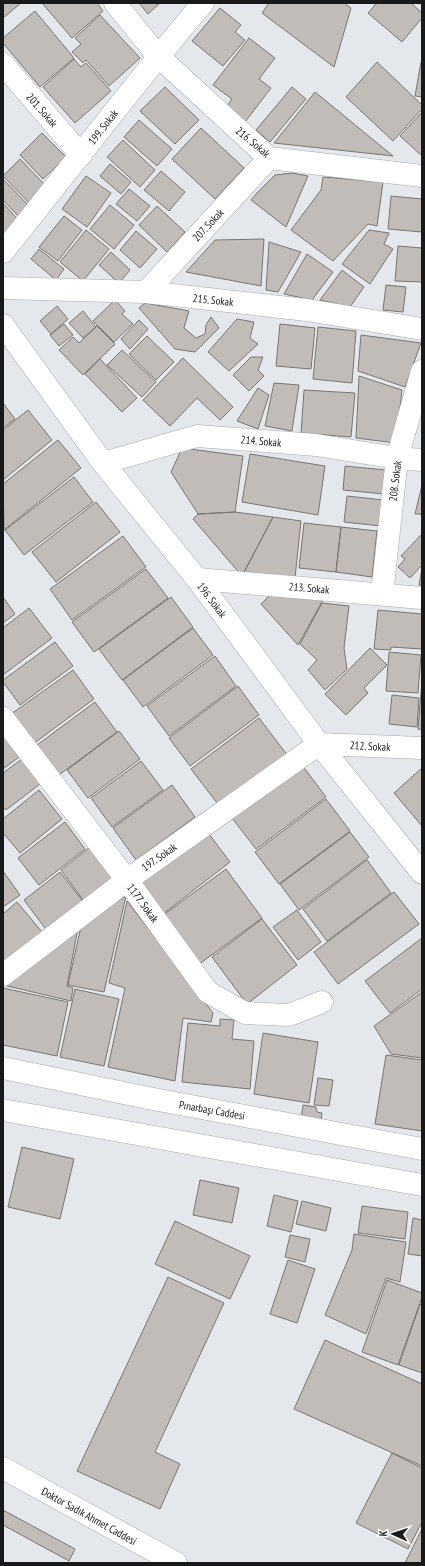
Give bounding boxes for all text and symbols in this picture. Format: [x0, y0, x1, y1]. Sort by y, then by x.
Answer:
street label: 201. Sokak [23, 90, 61, 131]
street label: 199. Sokak [85, 106, 122, 147]
street label: 216. Sokak [233, 124, 274, 161]
street label: 207. Sokak [189, 205, 227, 244]
street label: 215. Sokak [192, 291, 235, 309]
street label: 214. Sokak [240, 432, 283, 450]
street label: 208. Sokak [386, 459, 405, 502]
street label: 196. Sokak [194, 579, 230, 621]
street label: 213. Sokak [288, 579, 331, 597]
street label: 212. Sokak [349, 738, 391, 754]
street label: 197. Sokak [139, 839, 180, 874]
street label: 1177. Sokak [124, 881, 162, 926]
street label: Pınarbaşı Caddesi [178, 1097, 246, 1123]
street label: Doktor Sadık Ahmet Caddesi [39, 1484, 139, 1548]
north arrow [373, 1514, 413, 1554]
text: K [376, 1530, 390, 1537]

